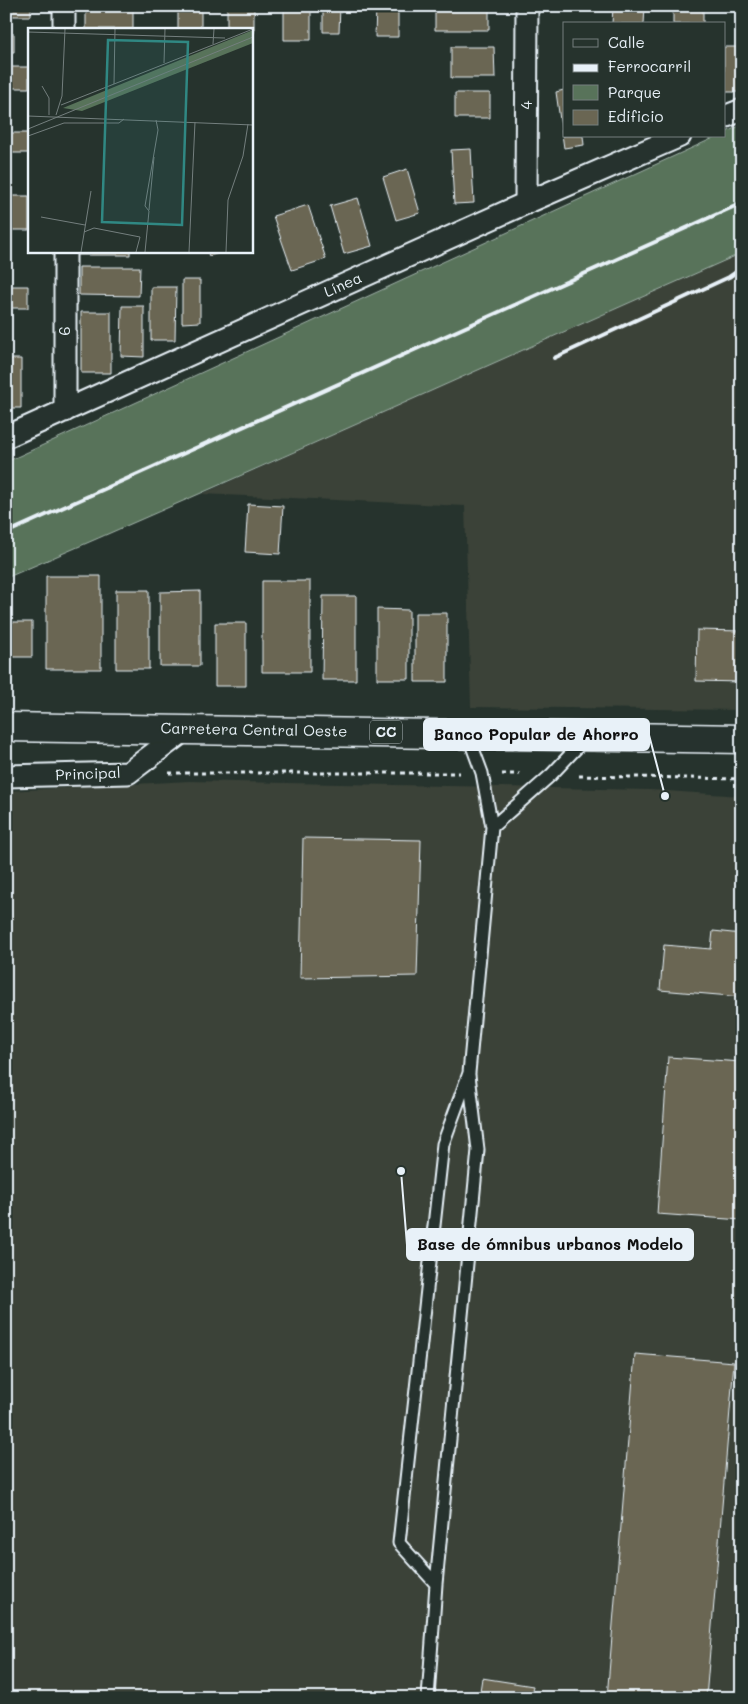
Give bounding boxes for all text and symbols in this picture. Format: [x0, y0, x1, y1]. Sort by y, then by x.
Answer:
legend [563, 22, 726, 138]
inset map [28, 28, 252, 252]
text: Calle [608, 32, 645, 52]
text: Ferrocarril [608, 56, 691, 76]
text: Parque [608, 82, 661, 102]
street label: 4 [516, 100, 536, 109]
text: Edificio [608, 106, 664, 126]
street label: Línea [320, 267, 365, 301]
street label: 6 [54, 326, 74, 336]
street label: Carretera Central Oeste [161, 717, 348, 741]
callout: Banco Popular de Ahorro [424, 719, 649, 750]
road number: CC [370, 720, 402, 744]
text: Banco Popular de Ahorro [434, 723, 639, 744]
street label: Principal [55, 762, 121, 784]
callout: Base de ómnibus urbanos Modelo [407, 1229, 693, 1260]
text: Base de ómnibus urbanos Modelo [417, 1233, 683, 1254]

